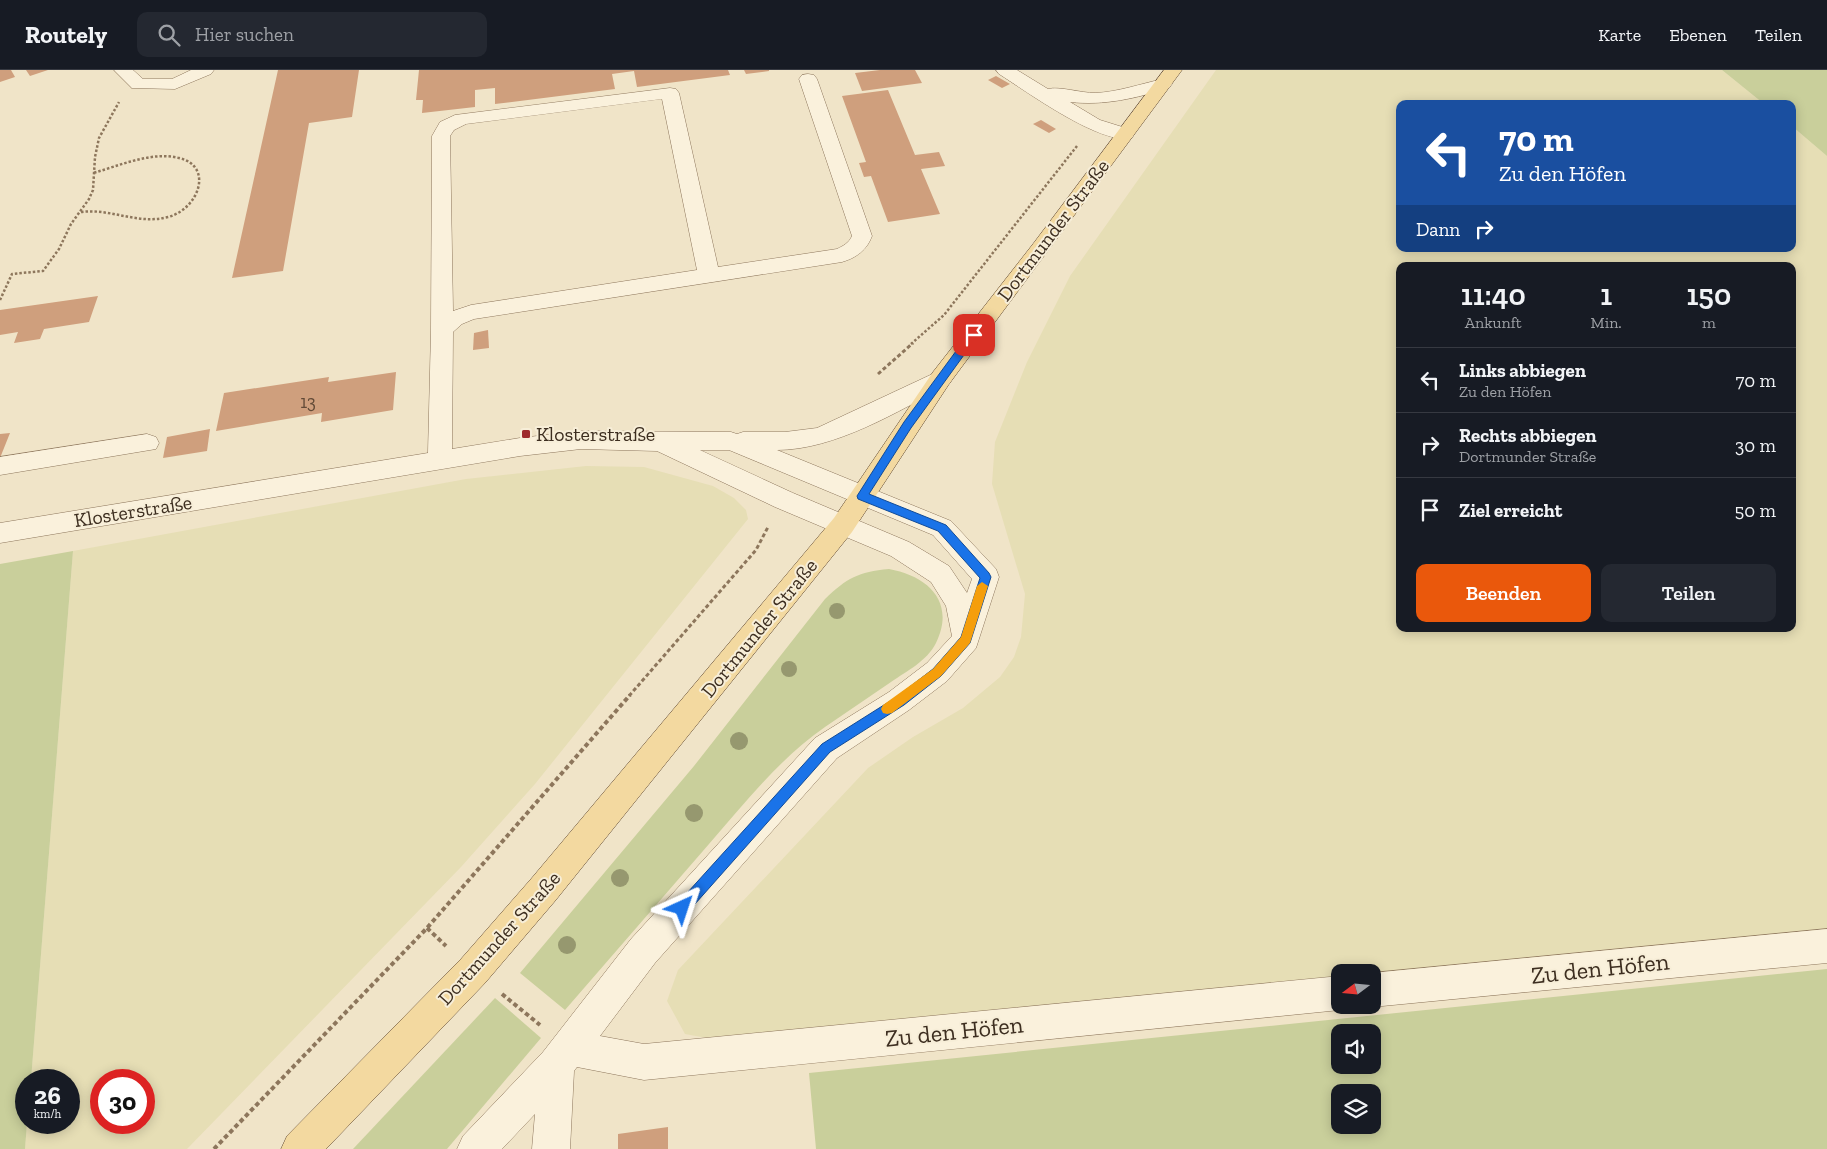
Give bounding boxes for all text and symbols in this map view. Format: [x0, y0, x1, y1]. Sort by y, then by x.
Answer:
search box [137, 12, 487, 57]
text: Routely [25, 20, 107, 49]
icon: search [155, 21, 183, 49]
text: Hier suchen [195, 23, 294, 46]
text: Karte [1598, 24, 1641, 46]
text: Ebenen [1669, 24, 1727, 46]
text: Teilen [1755, 24, 1802, 46]
text: 70 m [1499, 118, 1574, 160]
icon: left [1416, 120, 1481, 185]
street label: Dortmunder Straße [992, 154, 1114, 306]
text: Zu den Höfen [1499, 160, 1626, 187]
icon: right [1470, 215, 1498, 243]
text: Dann [1416, 218, 1460, 241]
text: 11:40 [1461, 277, 1526, 313]
text: 1 [1600, 277, 1612, 313]
text: 150 [1686, 277, 1731, 313]
text: Ankunft [1465, 313, 1522, 332]
text: Min. [1591, 313, 1622, 332]
text: m [1702, 313, 1716, 332]
pin [953, 314, 995, 356]
icon: arrive [960, 321, 988, 349]
text: Links abbiegen [1459, 359, 1586, 382]
icon: left [1416, 366, 1444, 394]
text: 70 m [1735, 369, 1776, 392]
text: Zu den Höfen [1459, 382, 1551, 401]
house number: 13 [300, 391, 316, 413]
place label: Klosterstraße [536, 422, 655, 446]
text: Rechts abbiegen [1459, 424, 1597, 447]
marker: Klosterstraße [520, 428, 532, 440]
icon: right [1416, 431, 1444, 459]
text: 30 m [1735, 434, 1776, 457]
text: Dortmunder Straße [1459, 447, 1596, 466]
street label: Klosterstraße [72, 490, 194, 532]
icon: arrive [1416, 496, 1444, 524]
text: Ziel erreicht [1459, 499, 1562, 522]
text: 50 m [1735, 499, 1776, 522]
street label: Dortmunder Straße [696, 554, 822, 702]
button: Beenden [1416, 564, 1591, 622]
button: Teilen [1601, 564, 1776, 622]
street label: Dortmunder Straße [433, 866, 565, 1010]
position arrow [655, 881, 707, 933]
street label: Zu den Höfen [1530, 946, 1671, 990]
north arrow [1331, 964, 1381, 1014]
map controls [1331, 964, 1381, 1134]
street label: Zu den Höfen [884, 1009, 1025, 1053]
button: sound [1331, 1024, 1381, 1074]
speed limit sign: 30 [90, 1069, 155, 1134]
text: 26 [34, 1080, 61, 1110]
button: layers [1331, 1084, 1381, 1134]
text: km/h [34, 1107, 61, 1121]

